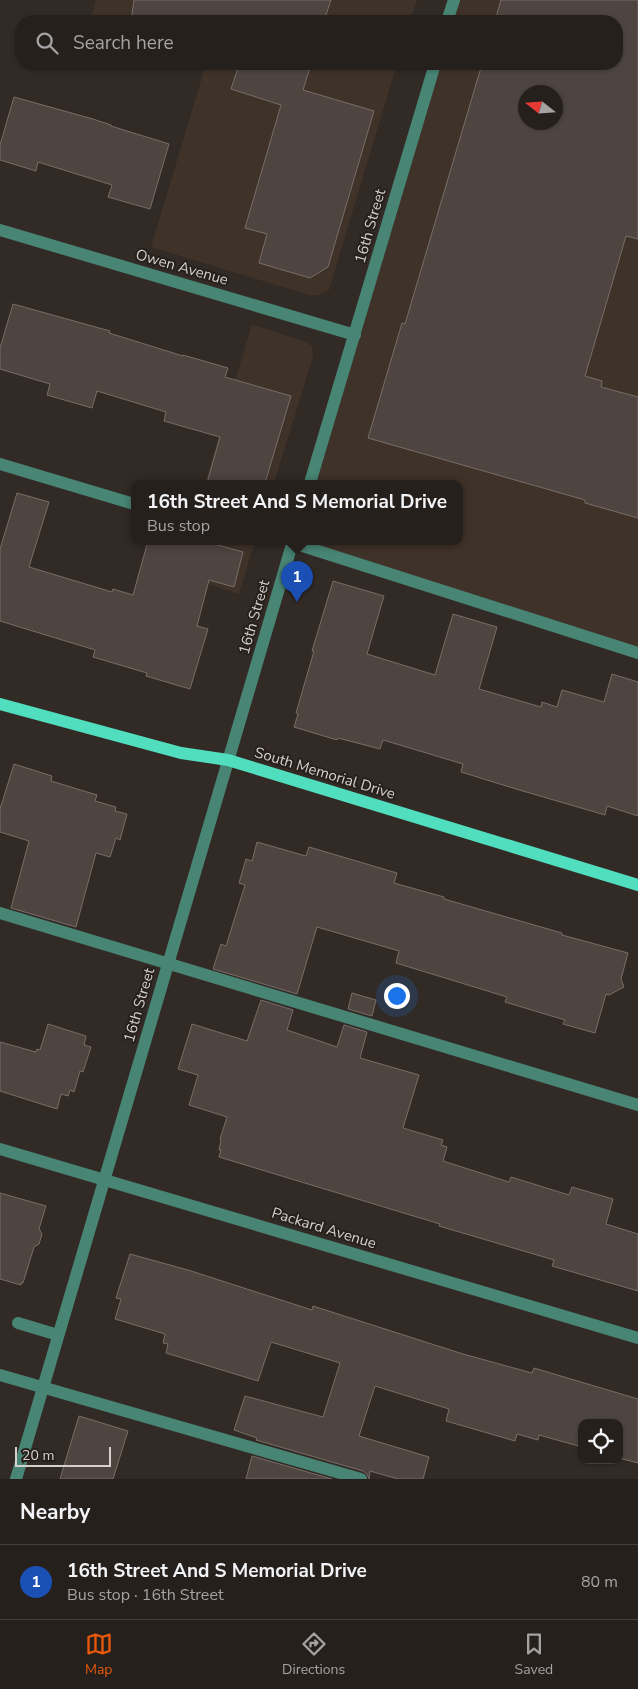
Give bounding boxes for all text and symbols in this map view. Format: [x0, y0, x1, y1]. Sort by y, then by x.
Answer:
search box [15, 15, 623, 70]
icon: search [33, 29, 61, 57]
text: Search here [73, 30, 174, 56]
north arrow [518, 85, 563, 130]
street label: 16th Street [350, 186, 390, 266]
street label: Owen Avenue [133, 244, 231, 290]
popup [131, 480, 463, 545]
text: 16th Street And S Memorial Drive [147, 489, 447, 515]
text: Bus stop [147, 515, 210, 537]
pin: 1 [281, 561, 313, 602]
street label: 16th Street [234, 577, 274, 657]
street label: South Memorial Drive [252, 742, 398, 804]
street label: 16th Street [119, 965, 159, 1045]
your location [384, 983, 410, 1009]
street label: Packard Avenue [269, 1203, 379, 1253]
map controls [578, 1419, 623, 1464]
button: locate [578, 1419, 623, 1464]
scale bar [15, 1444, 111, 1467]
text: 20 m [22, 1446, 54, 1465]
text: Nearby [20, 1498, 90, 1526]
text: 16th Street And S Memorial Drive [67, 1558, 367, 1584]
text: 1 [31, 1571, 41, 1593]
text: 80 m [581, 1571, 618, 1593]
text: Bus stop · 16th Street [67, 1584, 224, 1606]
tab: Map [85, 1630, 113, 1679]
tab: Directions [282, 1630, 345, 1679]
tab: Saved [515, 1630, 553, 1679]

